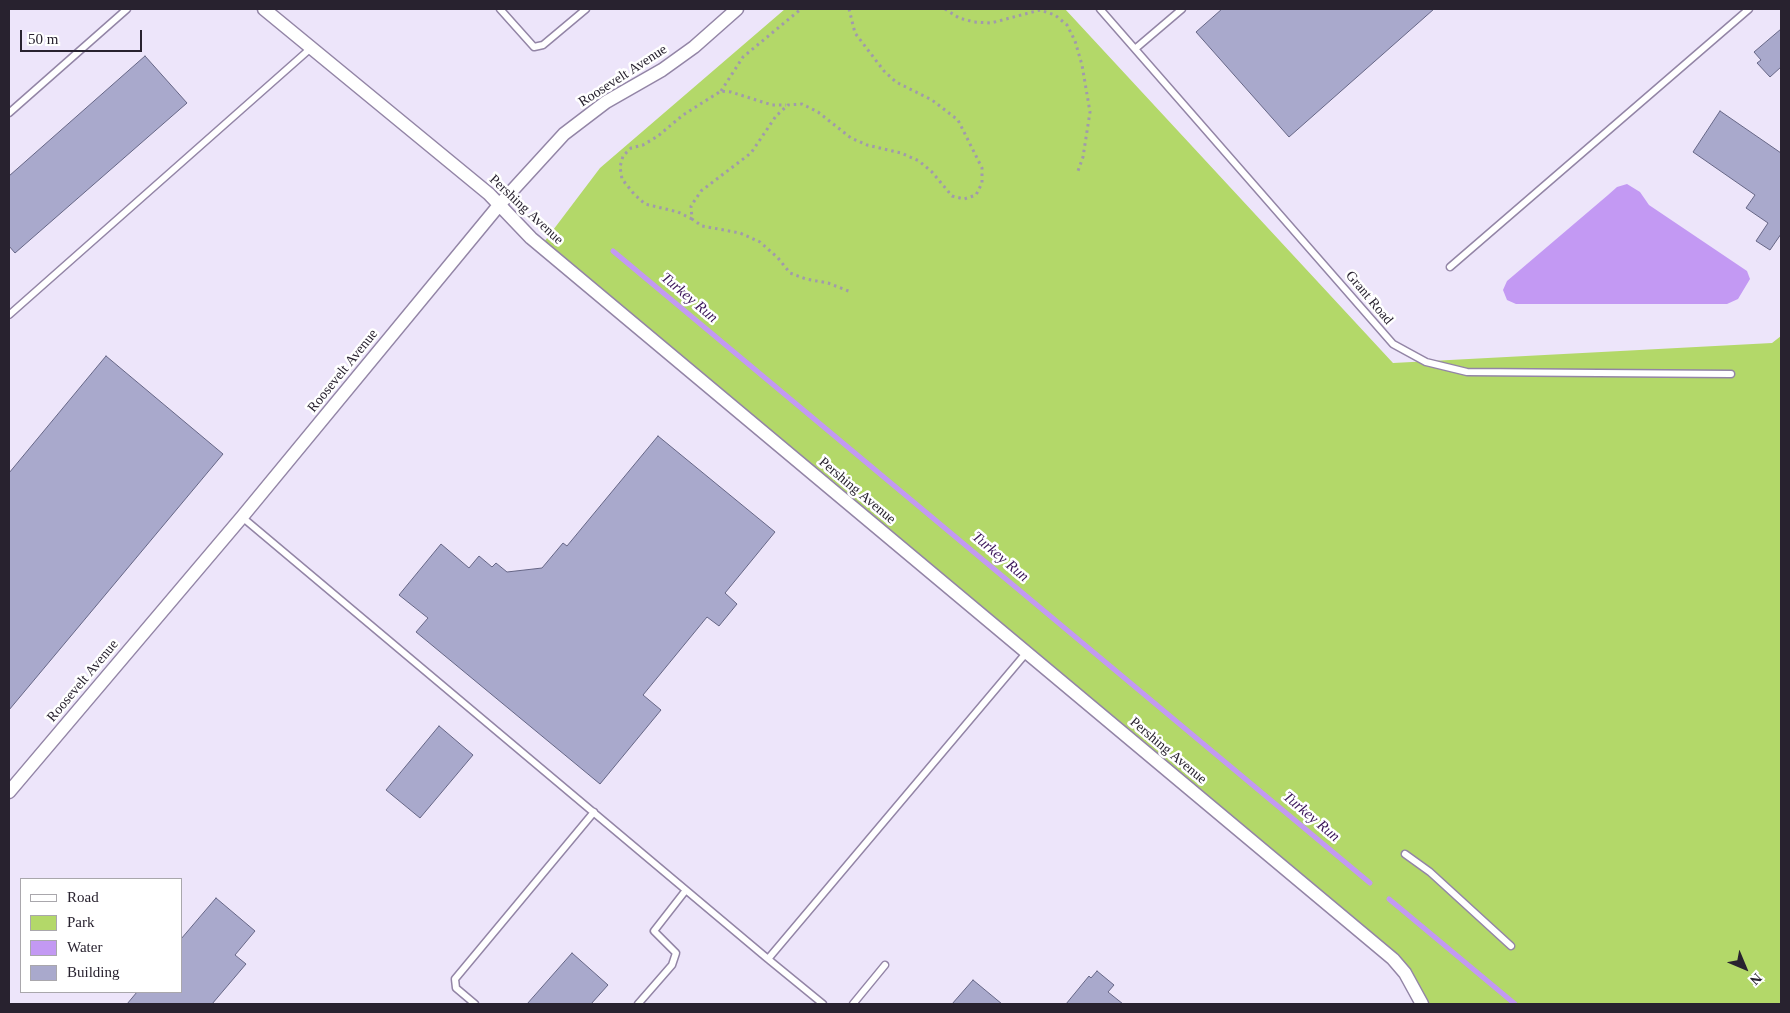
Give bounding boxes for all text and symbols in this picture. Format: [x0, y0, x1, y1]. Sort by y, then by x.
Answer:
scale bar [22, 20, 145, 52]
text: 50 m [28, 31, 58, 47]
street label: Roosevelt Avenue [576, 41, 670, 111]
street label: Pershing Avenue [486, 171, 566, 249]
street label: Grant Road [1342, 268, 1396, 328]
water label: Turkey Run [657, 269, 721, 327]
street label: Roosevelt Avenue [304, 326, 382, 416]
street label: Pershing Avenue [815, 454, 899, 528]
water label: Turkey Run [968, 528, 1032, 586]
street label: Roosevelt Avenue [44, 637, 122, 725]
street label: Pershing Avenue [1126, 714, 1210, 788]
water label: Turkey Run [1279, 788, 1343, 846]
legend [20, 878, 182, 993]
text: Road [67, 889, 99, 905]
text: Park [67, 914, 95, 930]
text: Water [67, 939, 102, 955]
north arrow [1720, 943, 1770, 993]
text: Building [67, 964, 120, 980]
text: N [1747, 970, 1765, 988]

